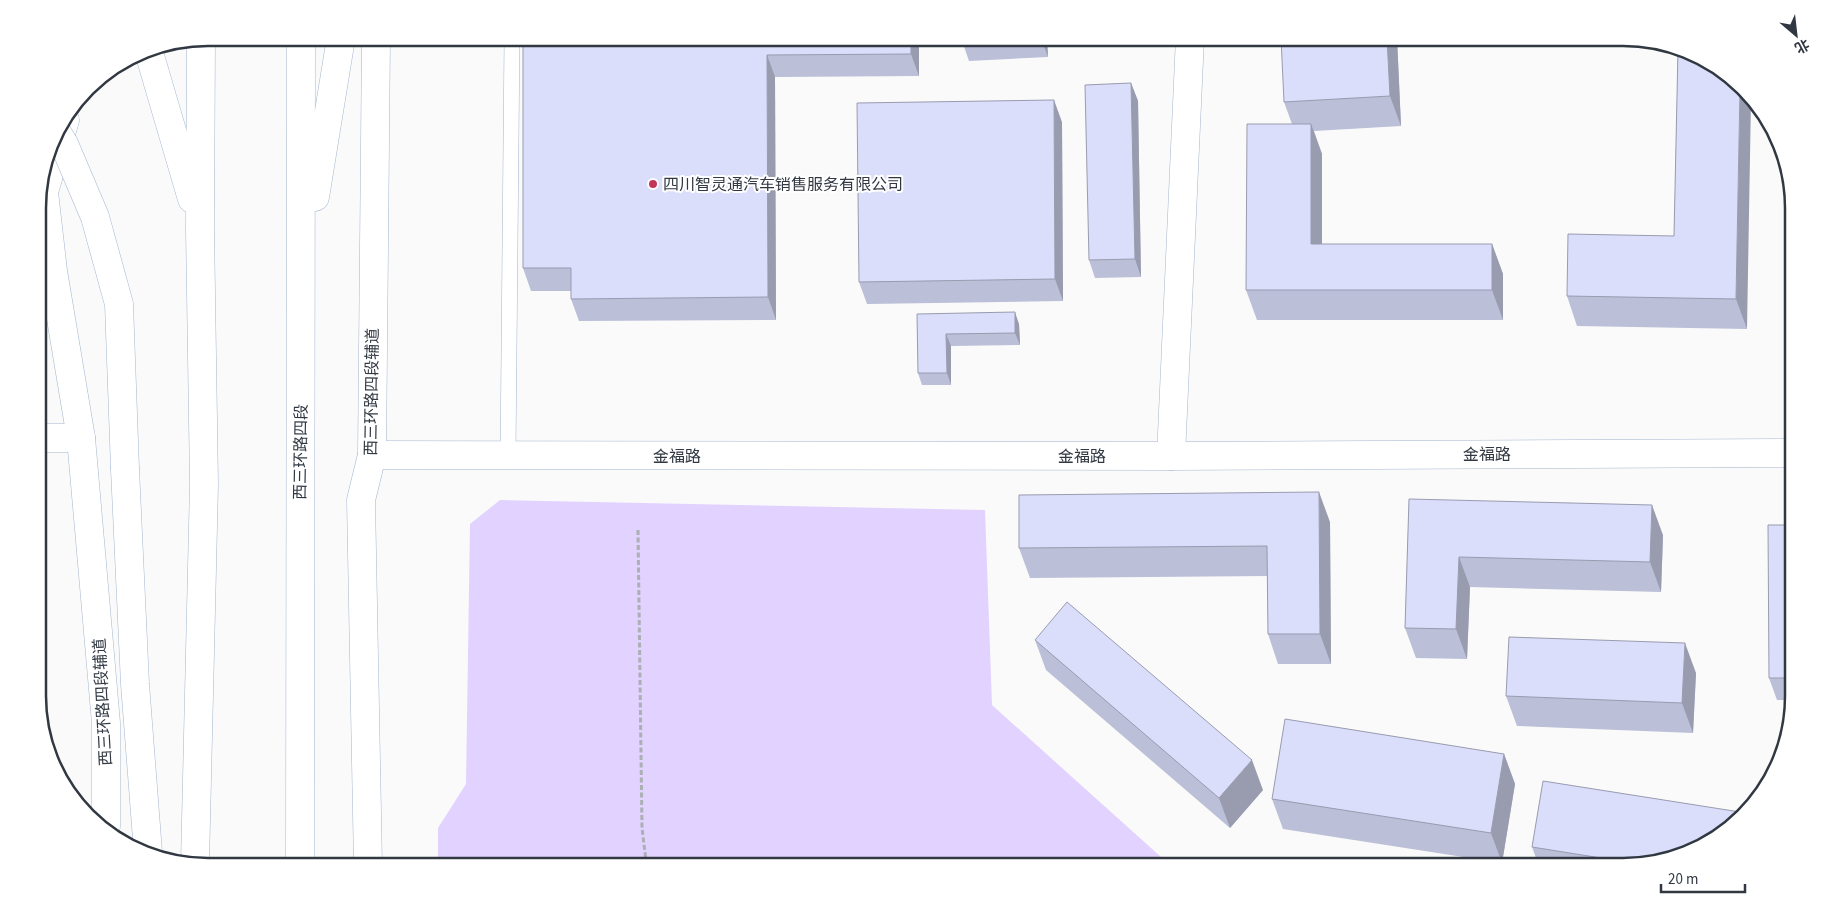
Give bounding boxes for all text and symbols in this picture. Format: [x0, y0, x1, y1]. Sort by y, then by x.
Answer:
north arrow [1771, 10, 1821, 60]
text: 北 [1791, 33, 1813, 58]
place label: 四川智灵通汽车销售服务有限公司 [663, 174, 903, 196]
marker: 四川智灵通汽车销售服务有限公司 [647, 178, 659, 190]
street label: 西三环路四段辅道 [360, 328, 384, 456]
street label: 西三环路四段 [289, 404, 313, 500]
street label: 金福路 [1463, 444, 1511, 466]
street label: 金福路 [653, 446, 701, 468]
street label: 金福路 [1058, 446, 1106, 468]
street label: 西三环路四段辅道 [89, 637, 117, 766]
scale bar [1661, 862, 1745, 894]
text: 20 m [1668, 869, 1698, 890]

